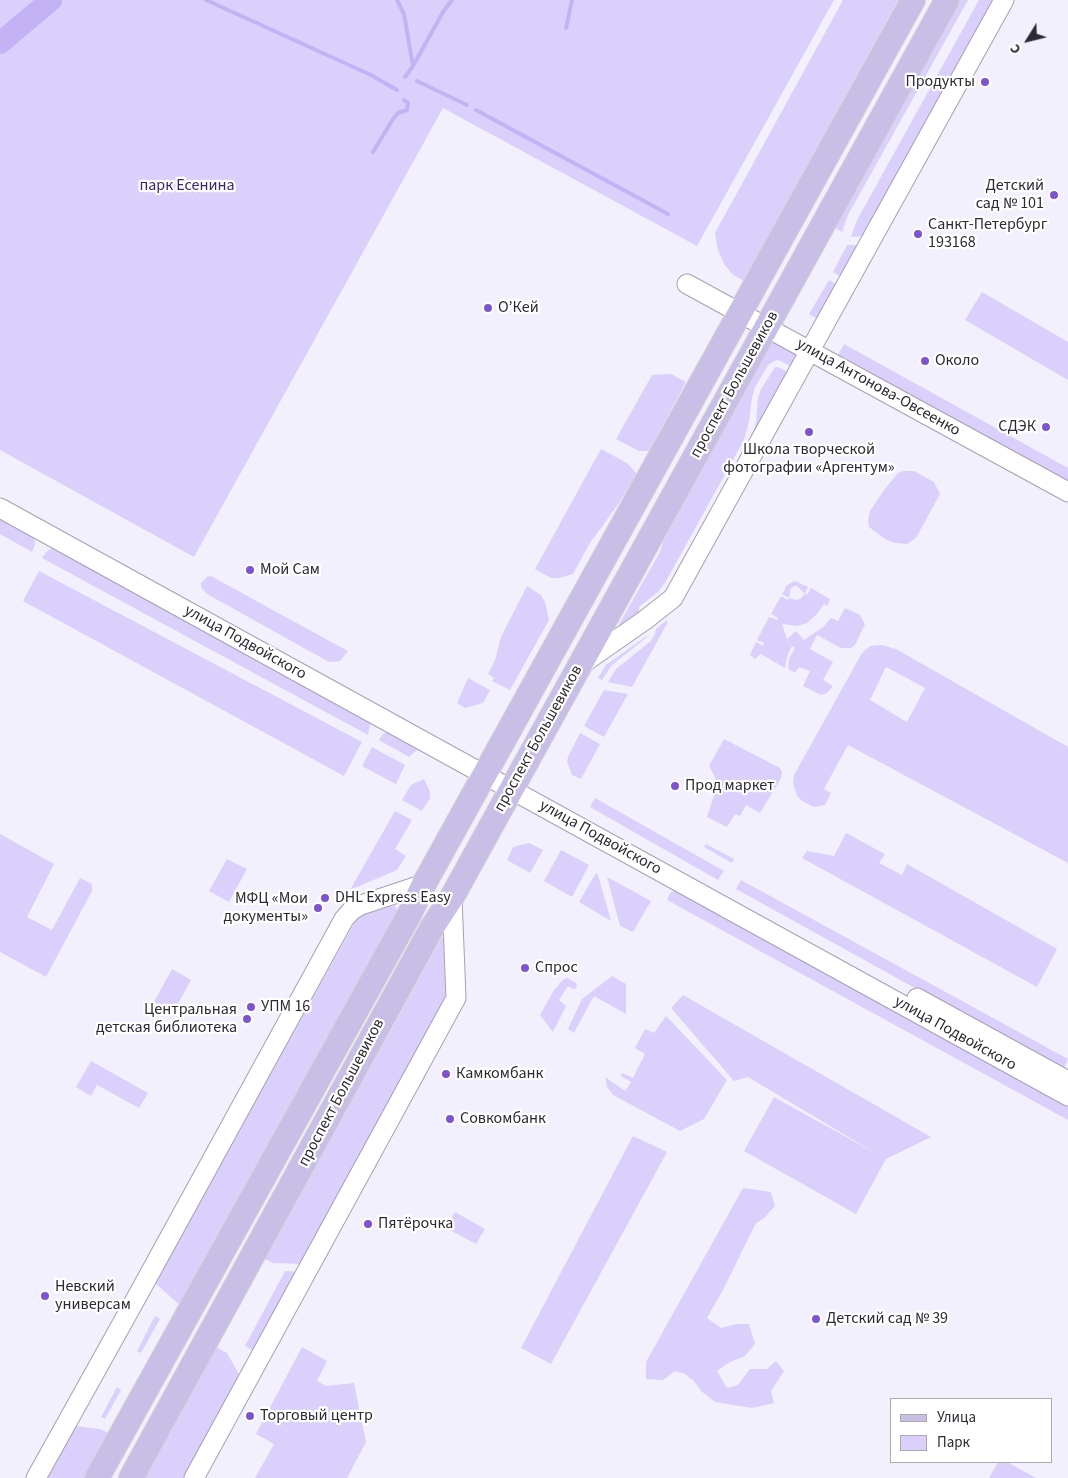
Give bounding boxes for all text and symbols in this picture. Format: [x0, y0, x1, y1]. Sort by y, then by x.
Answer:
north arrow [1003, 15, 1053, 65]
text: С [1005, 40, 1026, 58]
place label: Продукты [905, 72, 975, 92]
marker: Продукты [979, 76, 991, 88]
park label: парк Есенина [139, 176, 235, 196]
place label: Детский сад № 101 [976, 176, 1044, 214]
marker: Детский сад № 101 [1048, 189, 1060, 201]
place label: Санкт-Петербург 193168 [928, 215, 1047, 253]
marker: Санкт-Петербург 193168 [912, 228, 924, 240]
place label: О’Кей [498, 298, 539, 318]
marker: О’Кей [482, 302, 494, 314]
street label: проспект Большевиков [687, 308, 783, 462]
street label: улица Антонова-Овсеенко [793, 335, 963, 441]
place label: Около [935, 351, 979, 371]
marker: Около [919, 355, 931, 367]
place label: СДЭК [998, 417, 1036, 437]
marker: СДЭК [1040, 421, 1052, 433]
marker: Школа творческой фотографии «Аргентум» [803, 426, 815, 438]
place label: Школа творческой фотографии «Аргентум» [723, 440, 895, 478]
place label: Мой Сам [260, 560, 320, 580]
marker: Мой Сам [244, 564, 256, 576]
street label: улица Подвойского [181, 601, 309, 685]
street label: проспект Большевиков [491, 662, 587, 816]
place label: Прод маркет [685, 776, 774, 796]
marker: Прод маркет [669, 780, 681, 792]
street label: улица Подвойского [536, 796, 664, 880]
place label: DHL Express Easy [335, 888, 451, 908]
place label: МФЦ «Мои документы» [224, 889, 308, 927]
marker: DHL Express Easy [319, 892, 331, 904]
marker: МФЦ «Мои документы» [312, 902, 324, 914]
place label: Спрос [535, 958, 578, 978]
marker: Спрос [519, 962, 531, 974]
street label: улица Подвойского [891, 992, 1019, 1076]
place label: УПМ 16 [261, 997, 310, 1017]
place label: Центральная детская библиотека [96, 1000, 237, 1038]
marker: УПМ 16 [245, 1001, 257, 1013]
marker: Центральная детская библиотека [241, 1013, 253, 1025]
street label: проспект Большевиков [295, 1016, 389, 1170]
place label: Камкомбанк [456, 1064, 543, 1084]
marker: Камкомбанк [440, 1068, 452, 1080]
place label: Совкомбанк [460, 1109, 546, 1129]
marker: Совкомбанк [444, 1113, 456, 1125]
place label: Пятёрочка [378, 1214, 453, 1234]
marker: Пятёрочка [362, 1218, 374, 1230]
place label: Невский универсам [55, 1277, 131, 1315]
marker: Невский универсам [39, 1290, 51, 1302]
place label: Детский сад № 39 [826, 1309, 948, 1329]
marker: Детский сад № 39 [810, 1313, 822, 1325]
legend [890, 1398, 1053, 1463]
place label: Торговый центр [260, 1406, 373, 1426]
text: Улица [937, 1407, 976, 1428]
marker: Торговый центр [244, 1410, 256, 1422]
text: Парк [937, 1432, 970, 1453]

